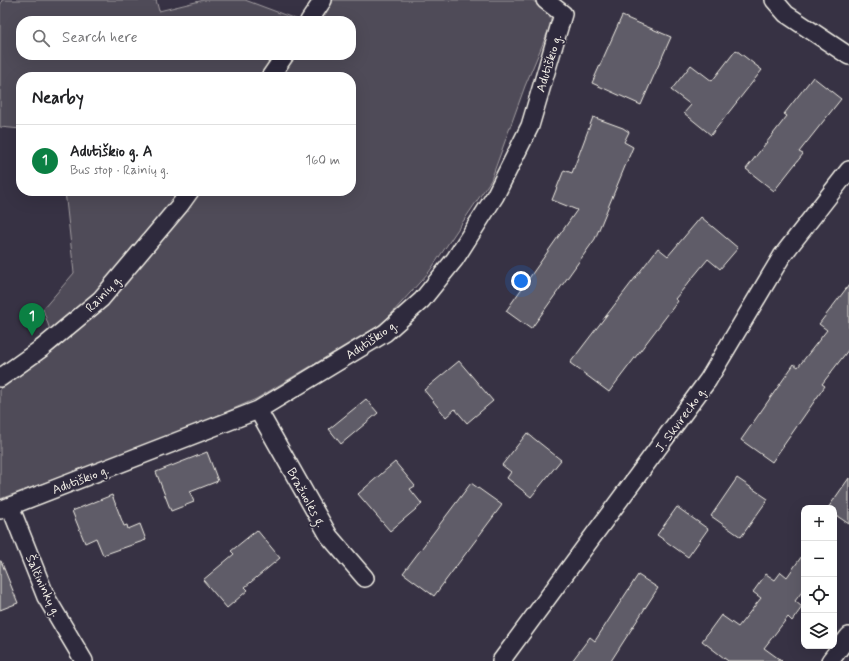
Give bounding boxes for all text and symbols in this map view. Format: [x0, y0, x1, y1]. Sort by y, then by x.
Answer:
search box [16, 16, 356, 60]
icon: search [30, 27, 52, 49]
text: Search here [62, 28, 138, 48]
street label: Adutiškio g. [533, 32, 566, 94]
text: Nearby [32, 87, 84, 109]
text: Adutiškio g. A [70, 142, 152, 162]
text: 1 [42, 152, 48, 169]
text: 160 m [305, 152, 340, 169]
text: Bus stop · Rainių g. [70, 162, 169, 179]
your location [511, 271, 531, 291]
street label: Rainių g. [82, 272, 126, 316]
pin: 1 [19, 303, 45, 336]
street label: Adutiškio g. [342, 316, 401, 364]
street label: J. Skvirecko g. [652, 383, 711, 456]
street label: Adutiškio g. [50, 462, 112, 499]
street label: Bražuolės g. [281, 465, 329, 532]
map controls [801, 505, 837, 649]
button: + [801, 505, 837, 541]
button: − [801, 541, 837, 577]
street label: Šalčininkų g. [21, 552, 65, 620]
button: locate [801, 577, 837, 613]
button: layers [801, 613, 837, 649]

